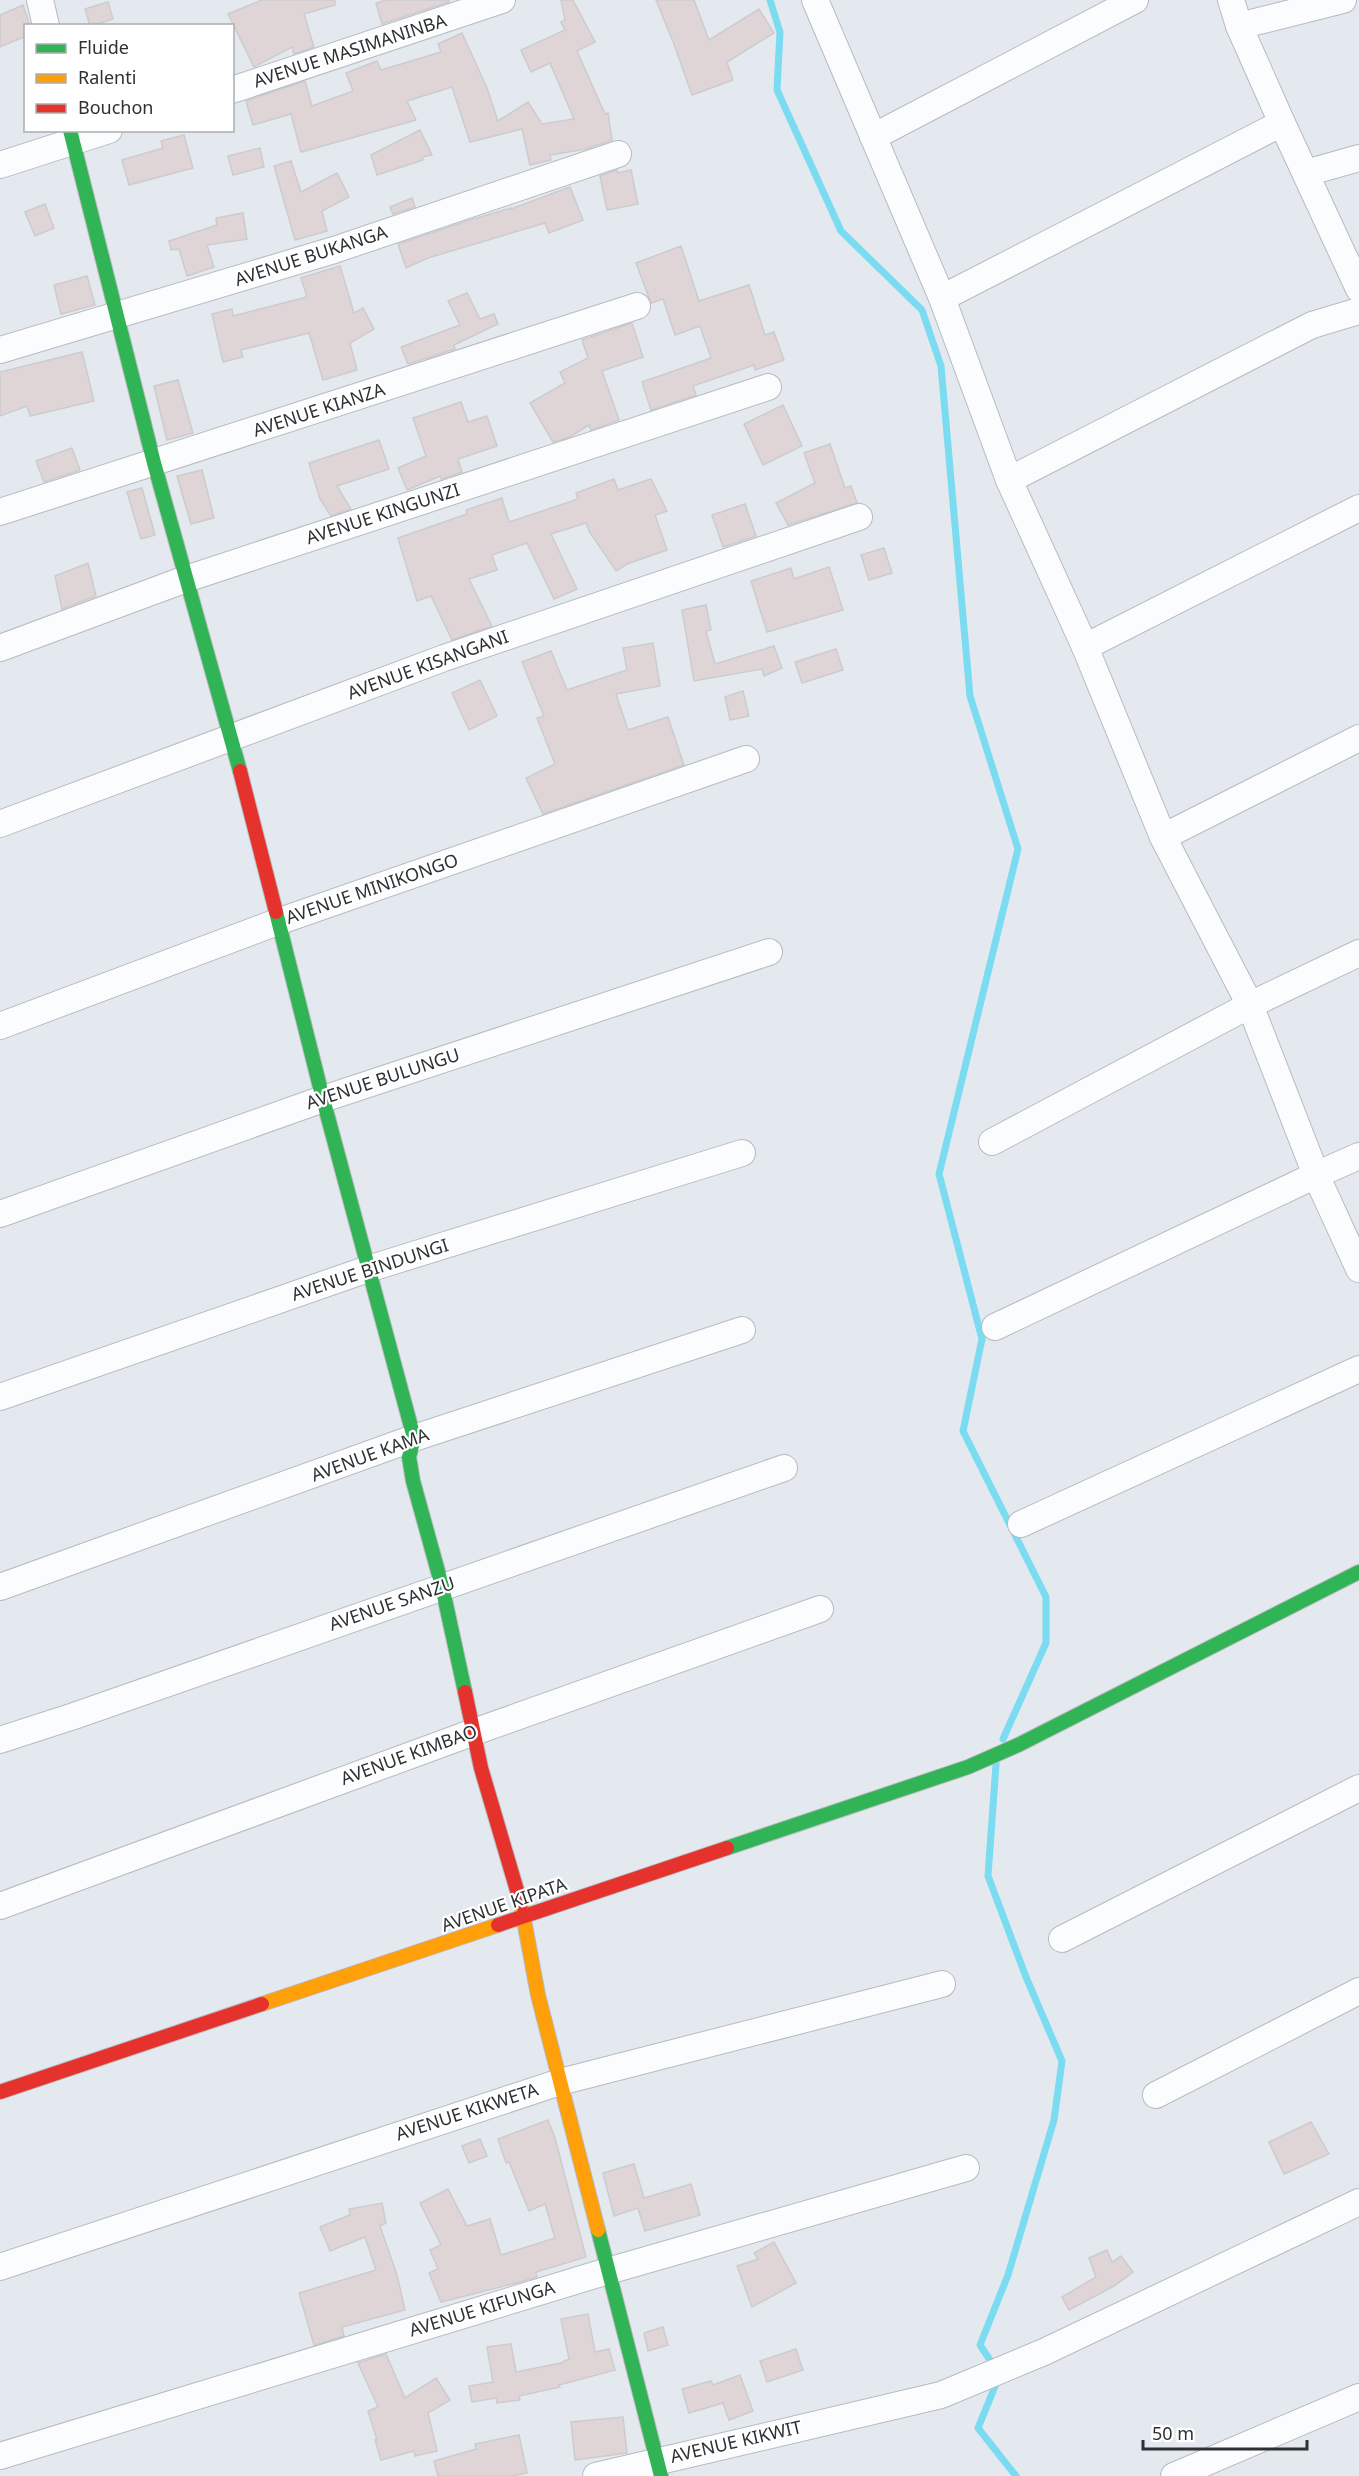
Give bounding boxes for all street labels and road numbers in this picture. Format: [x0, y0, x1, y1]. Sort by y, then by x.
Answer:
street label: AVENUE MASIMANINBA [250, 7, 450, 93]
street label: AVENUE BUKANGA [231, 219, 390, 291]
street label: AVENUE KIANZA [250, 376, 388, 442]
street label: AVENUE KINGUNZI [303, 477, 463, 549]
street label: AVENUE KISANGANI [344, 624, 512, 704]
street label: AVENUE MINIKONGO [282, 847, 461, 929]
street label: AVENUE BULUNGU [303, 1042, 463, 1114]
street label: AVENUE BINDUNGI [288, 1232, 451, 1306]
street label: AVENUE KAMA [307, 1421, 432, 1486]
street label: AVENUE SANZU [326, 1570, 458, 1636]
street label: AVENUE KIMBAO [337, 1718, 480, 1790]
street label: AVENUE KIPATA [438, 1871, 570, 1937]
street label: AVENUE KIKWETA [392, 2077, 541, 2145]
street label: AVENUE KIFUNGA [406, 2274, 558, 2342]
street label: AVENUE KIKWIT [668, 2414, 804, 2468]

